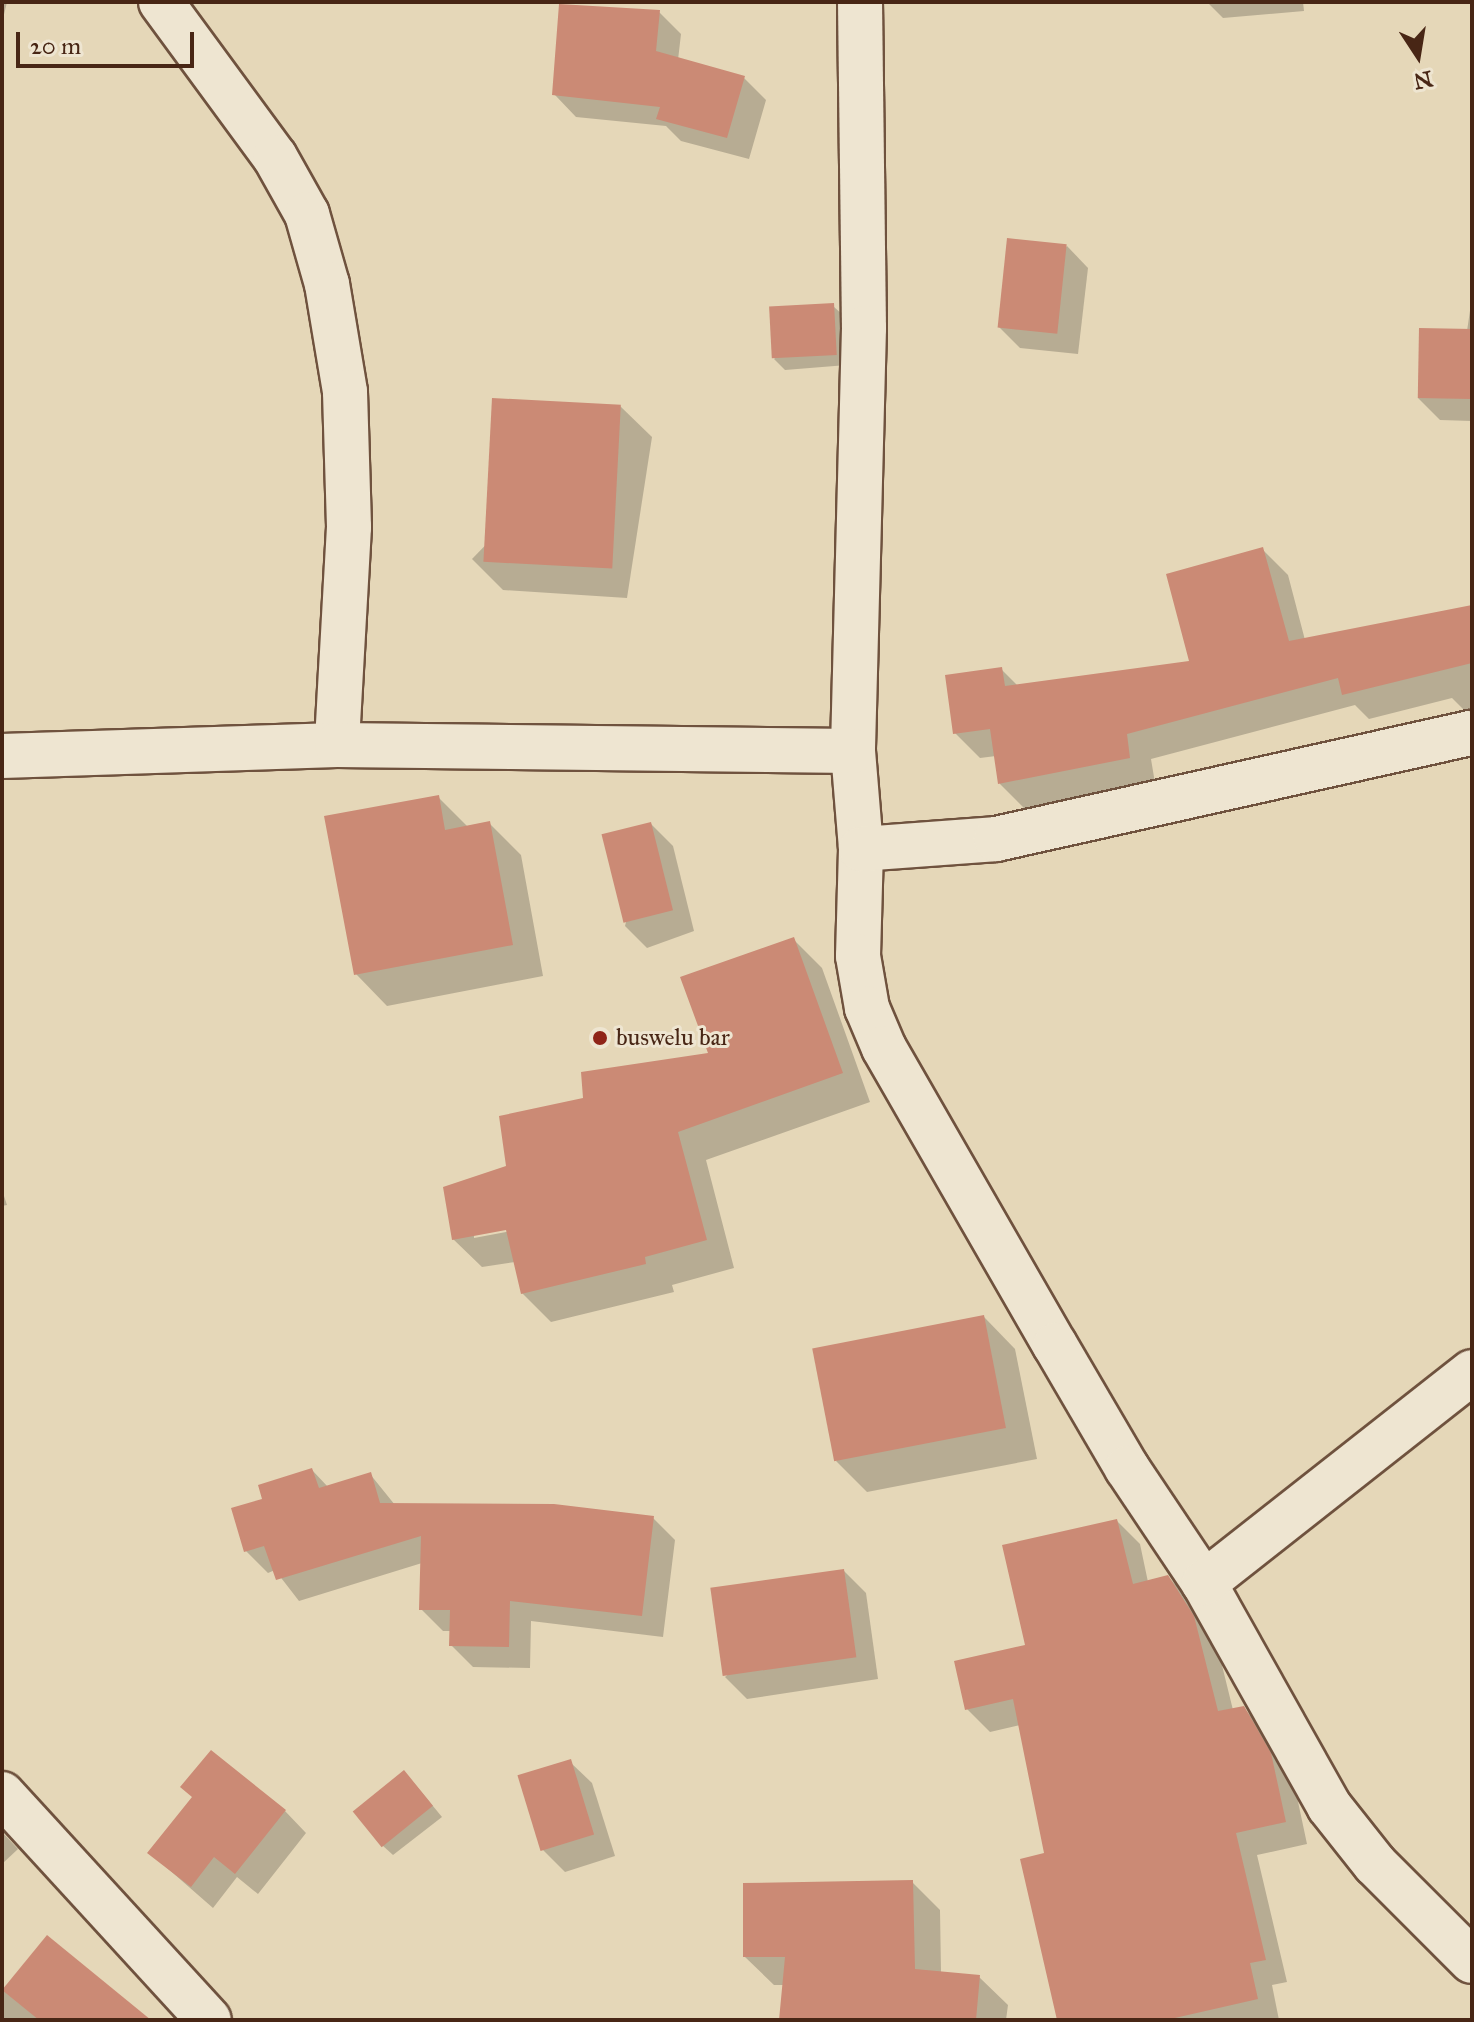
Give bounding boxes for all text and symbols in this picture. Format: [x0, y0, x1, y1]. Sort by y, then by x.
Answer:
scale bar [20, 16, 198, 66]
north arrow [1378, 16, 1458, 96]
text: 20 m [30, 31, 81, 61]
text: N [1411, 65, 1435, 95]
place label: buswelu bar [616, 1024, 730, 1052]
marker: buswelu bar [591, 1029, 609, 1047]

